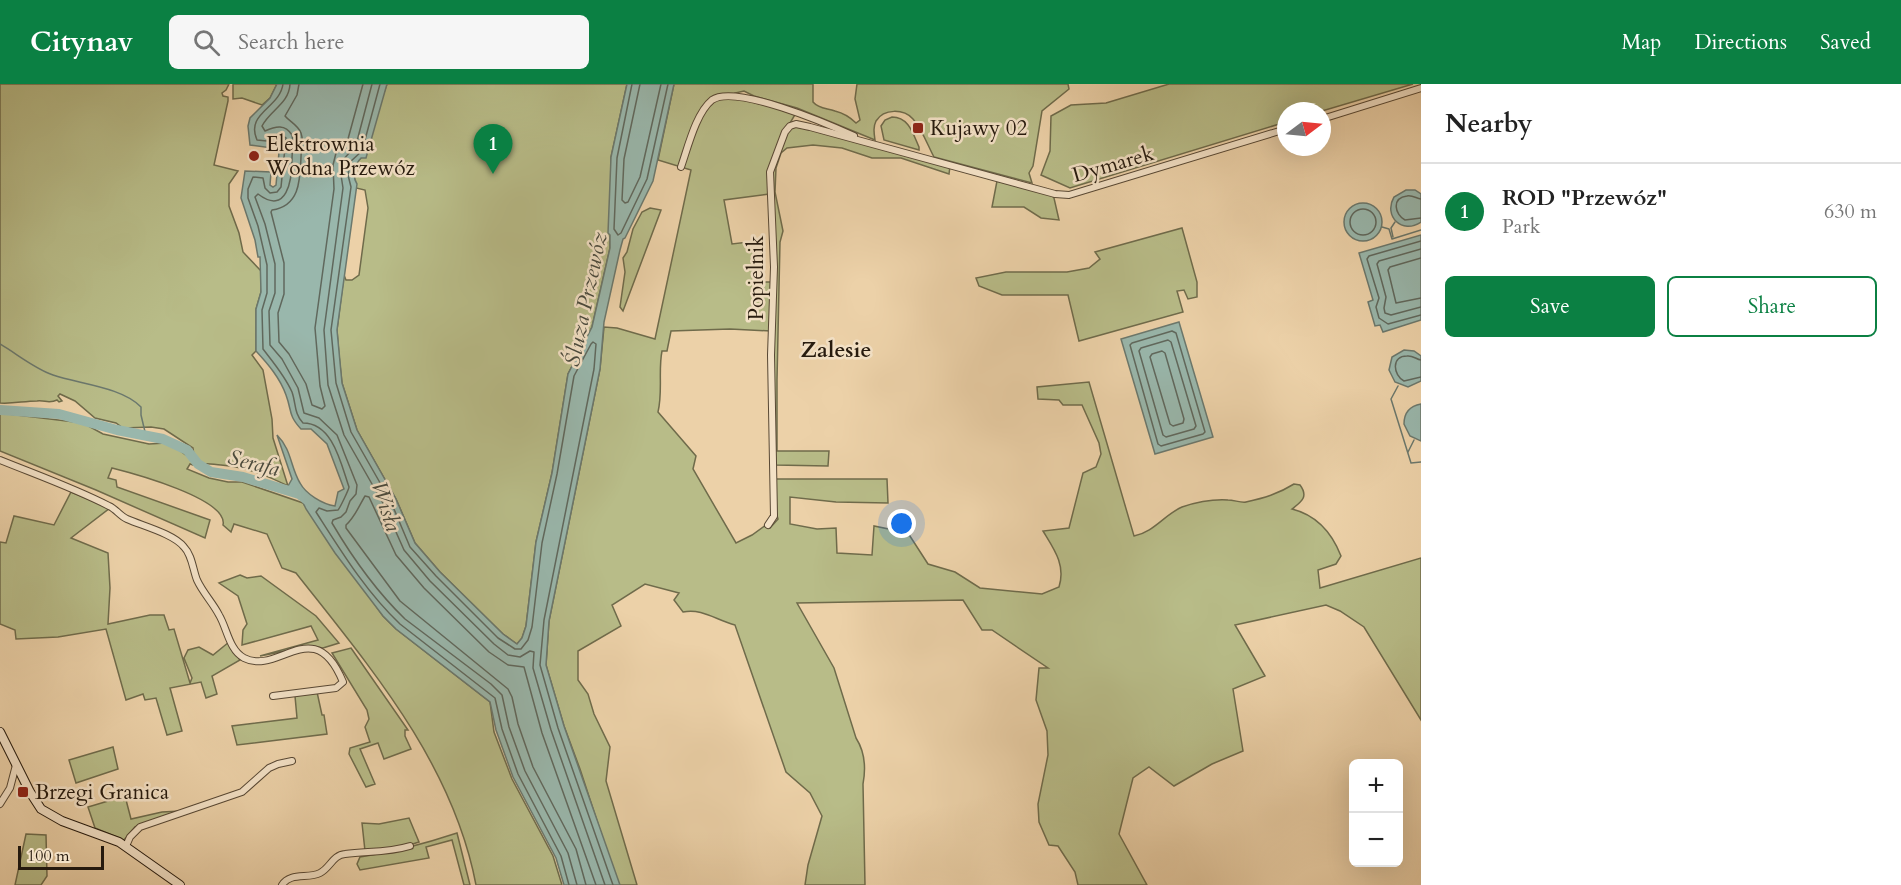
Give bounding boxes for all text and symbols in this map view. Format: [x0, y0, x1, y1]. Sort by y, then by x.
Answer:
search box [169, 15, 589, 69]
text: Citynav [30, 23, 133, 61]
icon: search [190, 26, 223, 59]
text: Search here [238, 27, 345, 57]
text: Map [1621, 28, 1661, 57]
text: Directions [1694, 28, 1787, 57]
text: Saved [1820, 28, 1871, 57]
north arrow [1277, 102, 1331, 156]
text: Nearby [1445, 106, 1533, 141]
place label: Kujawy 02 [930, 114, 1027, 143]
marker: Kujawy 02 [911, 121, 925, 135]
pin: 1 [474, 124, 512, 174]
place label: Elektrownia Wodna Przewóz [265, 130, 416, 183]
street label: Dymarek [1069, 139, 1158, 190]
marker: Elektrownia Wodna Przewóz [247, 149, 261, 163]
text: ROD "Przewóz" [1502, 183, 1667, 213]
text: 1 [1459, 198, 1470, 225]
text: 630 m [1824, 198, 1877, 225]
text: Park [1502, 213, 1540, 240]
water label: Śluza Przewóz [557, 229, 615, 369]
street label: Popielnik [742, 235, 771, 320]
button: Save [1445, 276, 1655, 337]
button: Share [1667, 276, 1877, 337]
district label: Zalesie [801, 335, 871, 365]
water label: Serafa [225, 442, 283, 484]
water label: Wisła [364, 477, 408, 535]
your location [887, 509, 916, 538]
map controls [1349, 759, 1403, 867]
button: + [1349, 759, 1403, 813]
place label: Brzegi Granica [35, 778, 169, 807]
marker: Brzegi Granica [16, 785, 30, 799]
button: − [1349, 813, 1403, 867]
scale bar [18, 843, 104, 870]
text: 100 m [27, 845, 69, 867]

